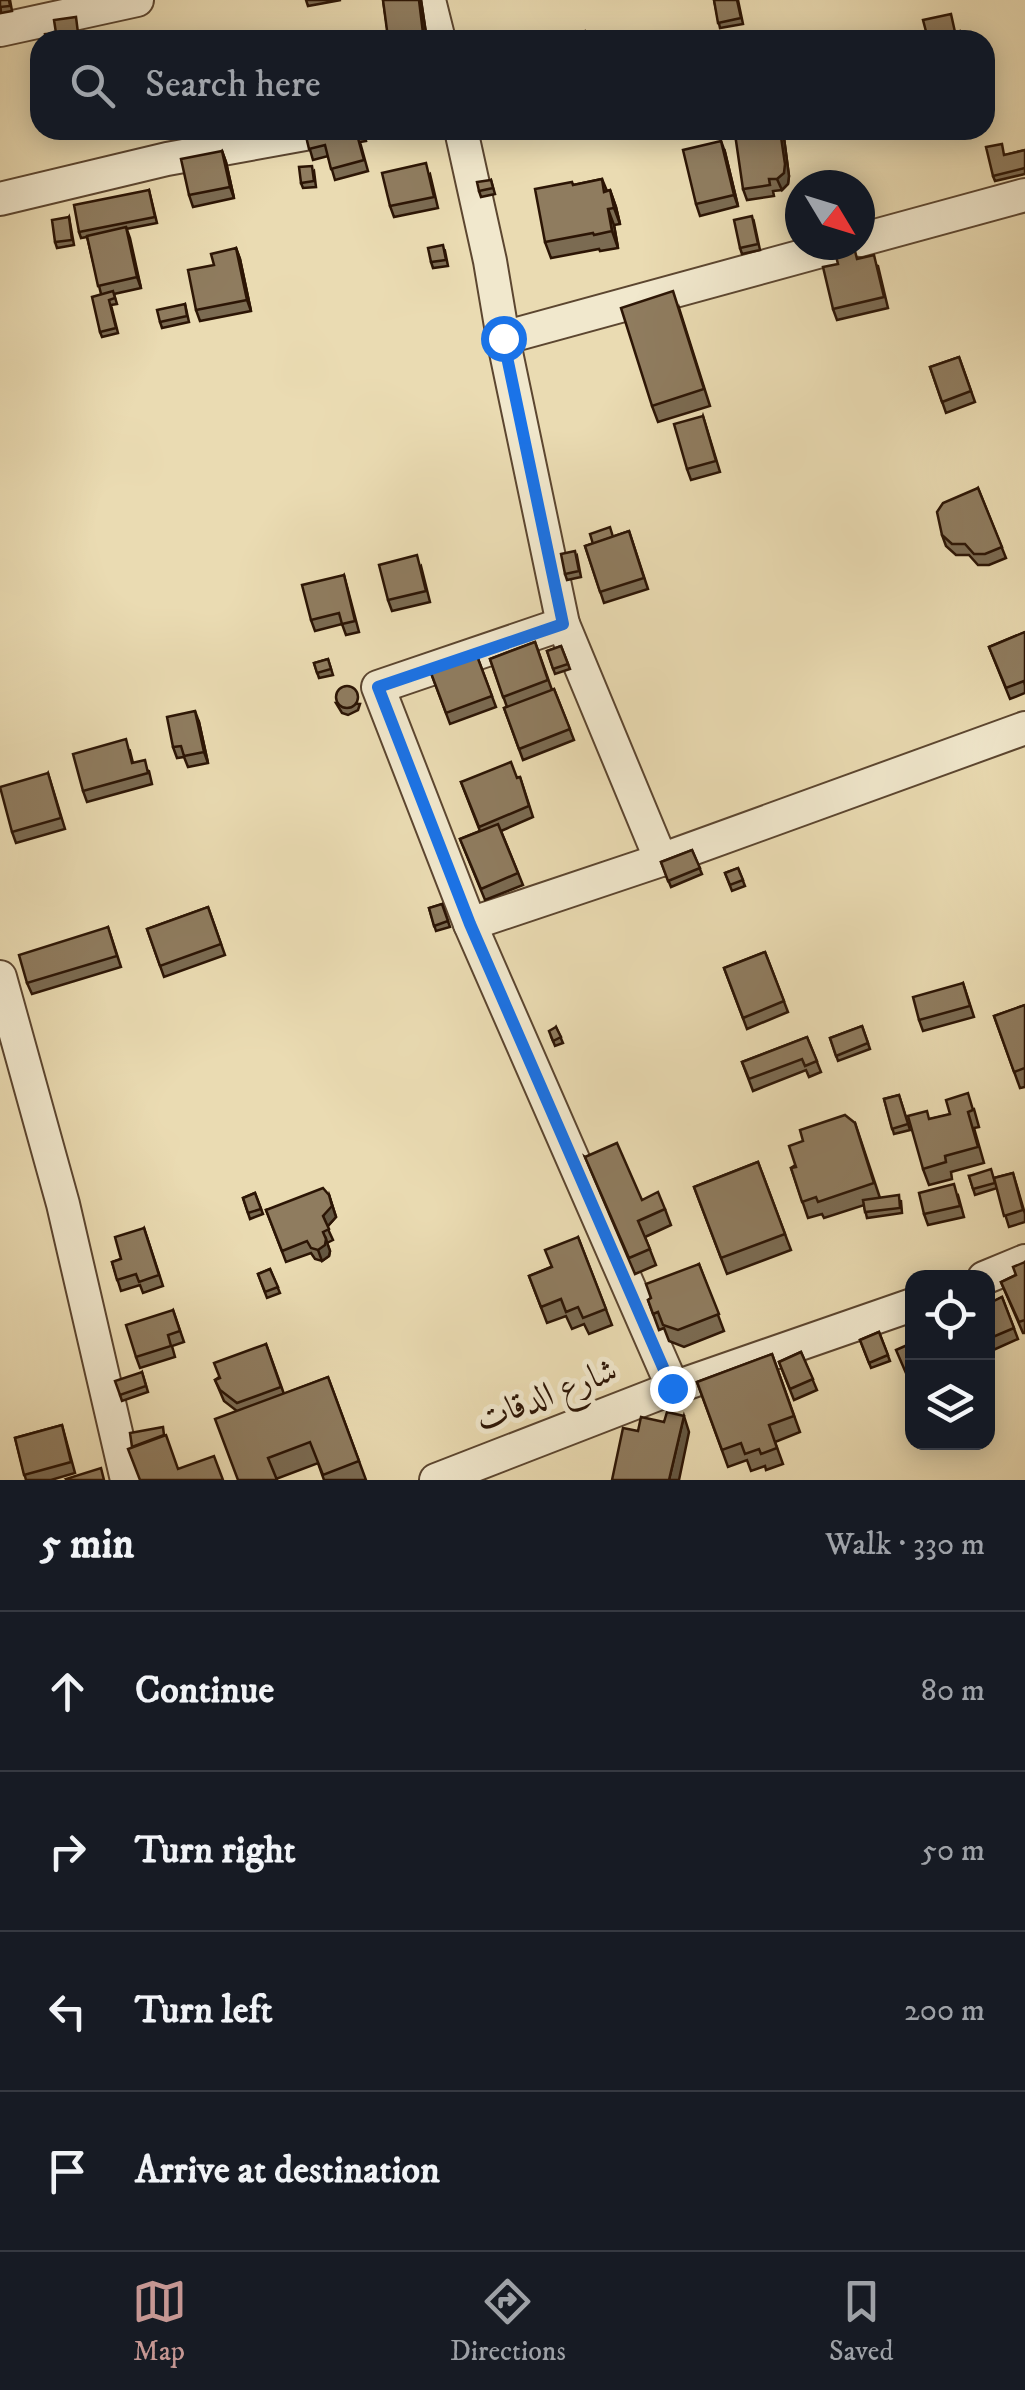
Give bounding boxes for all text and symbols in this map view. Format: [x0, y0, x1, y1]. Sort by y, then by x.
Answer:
search box [30, 30, 995, 140]
icon: search [65, 58, 120, 113]
text: Search here [145, 61, 321, 109]
north arrow [785, 170, 875, 260]
route start [481, 316, 527, 362]
map controls [905, 1270, 995, 1450]
button: locate [905, 1270, 995, 1360]
street label: شارع الدقات [469, 1349, 626, 1448]
button: layers [905, 1360, 995, 1450]
route end [650, 1366, 696, 1412]
text: 5 min [40, 1519, 134, 1571]
text: Walk · 330 m [825, 1525, 985, 1565]
icon: ahead [40, 1664, 95, 1719]
text: Continue [135, 1667, 274, 1715]
text: 80 m [921, 1671, 985, 1711]
icon: right [40, 1824, 95, 1879]
text: Turn right [135, 1827, 296, 1875]
text: 50 m [921, 1831, 985, 1871]
icon: left [40, 1984, 95, 2039]
text: Turn left [135, 1987, 273, 2035]
text: 200 m [904, 1991, 985, 2031]
icon: arrive [40, 2144, 95, 2199]
text: Arrive at destination [135, 2147, 440, 2195]
tab: Map [132, 2274, 187, 2369]
tab: Directions [450, 2274, 566, 2369]
tab: Saved [829, 2274, 893, 2369]

